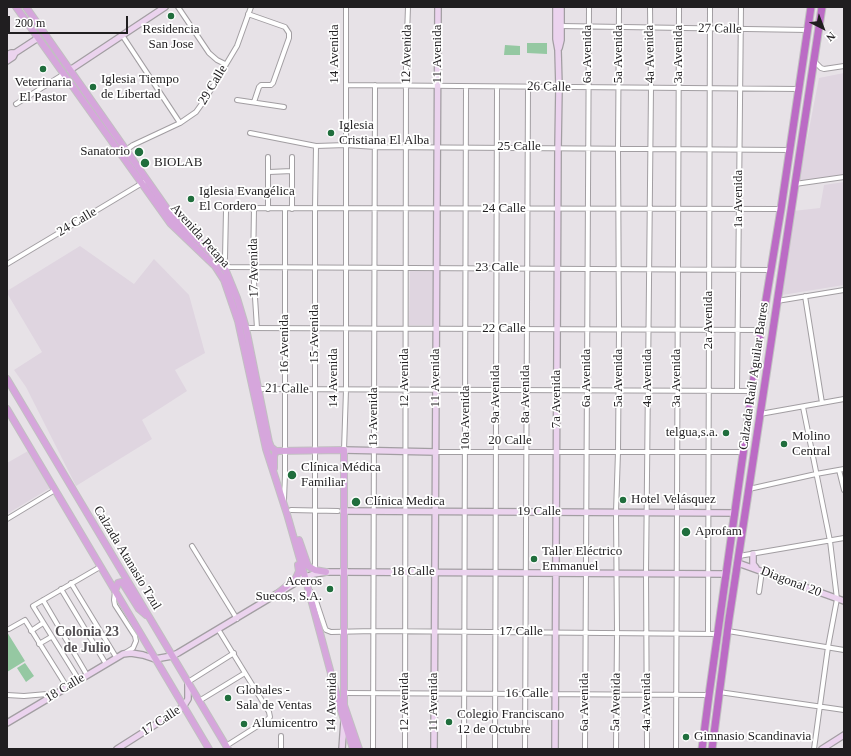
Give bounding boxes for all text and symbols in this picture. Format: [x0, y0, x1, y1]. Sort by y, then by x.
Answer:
scale bar [10, 8, 130, 34]
north arrow [803, 8, 843, 48]
marker: Residencia San Jose [166, 11, 176, 21]
text: 200 m [15, 16, 45, 30]
street label: 27 Calle [698, 21, 742, 37]
place label: Residencia San Jose [142, 22, 200, 53]
street label: 14 Avenida [327, 24, 343, 84]
street label: 12 Avenida [399, 24, 415, 84]
street label: 11 Avenida [430, 25, 446, 83]
street label: 6a Avenida [580, 25, 596, 83]
street label: 5a Avenida [611, 25, 627, 83]
street label: 4a Avenida [642, 25, 658, 83]
street label: 3a Avenida [671, 25, 687, 83]
text: N [824, 30, 838, 44]
street label: 29 Calle [195, 62, 231, 108]
marker: Veterinaria El Pastor [38, 64, 48, 74]
place label: Iglesia Tiempo de Libertad [101, 72, 179, 103]
place label: Veterinaria El Pastor [14, 75, 72, 106]
street label: 26 Calle [527, 79, 571, 95]
marker: Iglesia Tiempo de Libertad [88, 82, 98, 92]
place label: Iglesia Cristiana El Alba [339, 118, 429, 149]
marker: Iglesia Cristiana El Alba [326, 128, 336, 138]
street label: 25 Calle [497, 139, 541, 155]
place label: Sanatorio [80, 144, 130, 160]
marker: Sanatorio [133, 146, 145, 158]
place label: BIOLAB [154, 155, 202, 171]
marker: BIOLAB [139, 157, 151, 169]
street label: 1a Avenida [731, 170, 747, 228]
place label: Iglesia Evangélica El Cordero [199, 184, 295, 215]
marker: Iglesia Evangélica El Cordero [186, 194, 196, 204]
street label: Avenida Petapa [167, 201, 233, 271]
street label: 24 Calle [482, 201, 526, 217]
street label: 24 Calle [54, 204, 100, 240]
street label: 17 Avenida [246, 238, 262, 298]
street label: 23 Calle [475, 260, 519, 276]
street label: 2a Avenida [701, 291, 717, 349]
street label: Calzada Raúl Aguilar Batres [736, 301, 772, 451]
street label: 15 Avenida [307, 304, 323, 364]
street label: 16 Avenida [277, 314, 293, 374]
street label: 22 Calle [482, 321, 526, 337]
street label: 14 Avenida [326, 348, 342, 408]
street label: 12 Avenida [397, 348, 413, 408]
street label: 11 Avenida [428, 349, 444, 407]
street label: 6a Avenida [579, 349, 595, 407]
street label: 5a Avenida [611, 349, 627, 407]
street label: 4a Avenida [640, 349, 656, 407]
street label: 3a Avenida [669, 349, 685, 407]
street label: 9a Avenida [488, 365, 504, 423]
street label: 8a Avenida [518, 365, 534, 423]
street label: 7a Avenida [549, 370, 565, 428]
street label: 21 Calle [265, 381, 309, 397]
street label: 10a Avenida [458, 385, 474, 451]
street label: 13 Avenida [366, 387, 382, 447]
place label: telgua,s.a. [666, 425, 718, 441]
marker: telgua,s.a. [721, 428, 731, 438]
place label: Molino Central [792, 429, 830, 460]
street label: 20 Calle [488, 433, 532, 449]
marker: Molino Central [779, 439, 789, 449]
place label: Clínica Médica Familiar [301, 460, 381, 491]
marker: Clínica Médica Familiar [286, 469, 298, 481]
place label: Hotel Velásquez [631, 492, 716, 508]
place label: Clínica Medica [365, 494, 445, 510]
marker: Hotel Velásquez [618, 495, 628, 505]
marker: Clínica Medica [350, 496, 362, 508]
street label: Calzada Atanasio Tzul [90, 503, 164, 613]
street label: 19 Calle [517, 504, 561, 520]
place label: Aprofam [695, 524, 742, 540]
marker: Aprofam [680, 526, 692, 538]
place label: Taller Eléctrico Emmanuel [542, 544, 622, 575]
marker: Taller Eléctrico Emmanuel [529, 554, 539, 564]
street label: Diagonal 20 [758, 563, 824, 601]
street label: 18 Calle [391, 564, 435, 580]
place label: Aceros Suecos, S.A. [256, 574, 322, 605]
marker: Aceros Suecos, S.A. [325, 584, 335, 594]
district label: Colonia 23 de Julio [55, 624, 119, 656]
street label: 17 Calle [499, 624, 543, 640]
street label: 18 Calle [42, 670, 88, 706]
street label: 14 Avenida [324, 672, 340, 732]
street label: 12 Avenida [397, 672, 413, 732]
street label: 11 Avenida [426, 673, 442, 731]
street label: 6a Avenida [577, 673, 593, 731]
street label: 5a Avenida [608, 673, 624, 731]
street label: 4a Avenida [639, 673, 655, 731]
place label: Globales - Sala de Ventas [236, 683, 312, 714]
street label: 16 Calle [505, 686, 549, 702]
marker: Globales - Sala de Ventas [223, 693, 233, 703]
street label: 17 Calle [138, 703, 184, 739]
place label: Colegio Franciscano 12 de Octubre [457, 707, 564, 738]
place label: Alumicentro [252, 716, 318, 732]
marker: Colegio Franciscano 12 de Octubre [444, 717, 454, 727]
marker: Alumicentro [239, 719, 249, 729]
place label: Gimnasio Scandinavia [694, 729, 811, 745]
marker: Gimnasio Scandinavia [681, 732, 691, 742]

